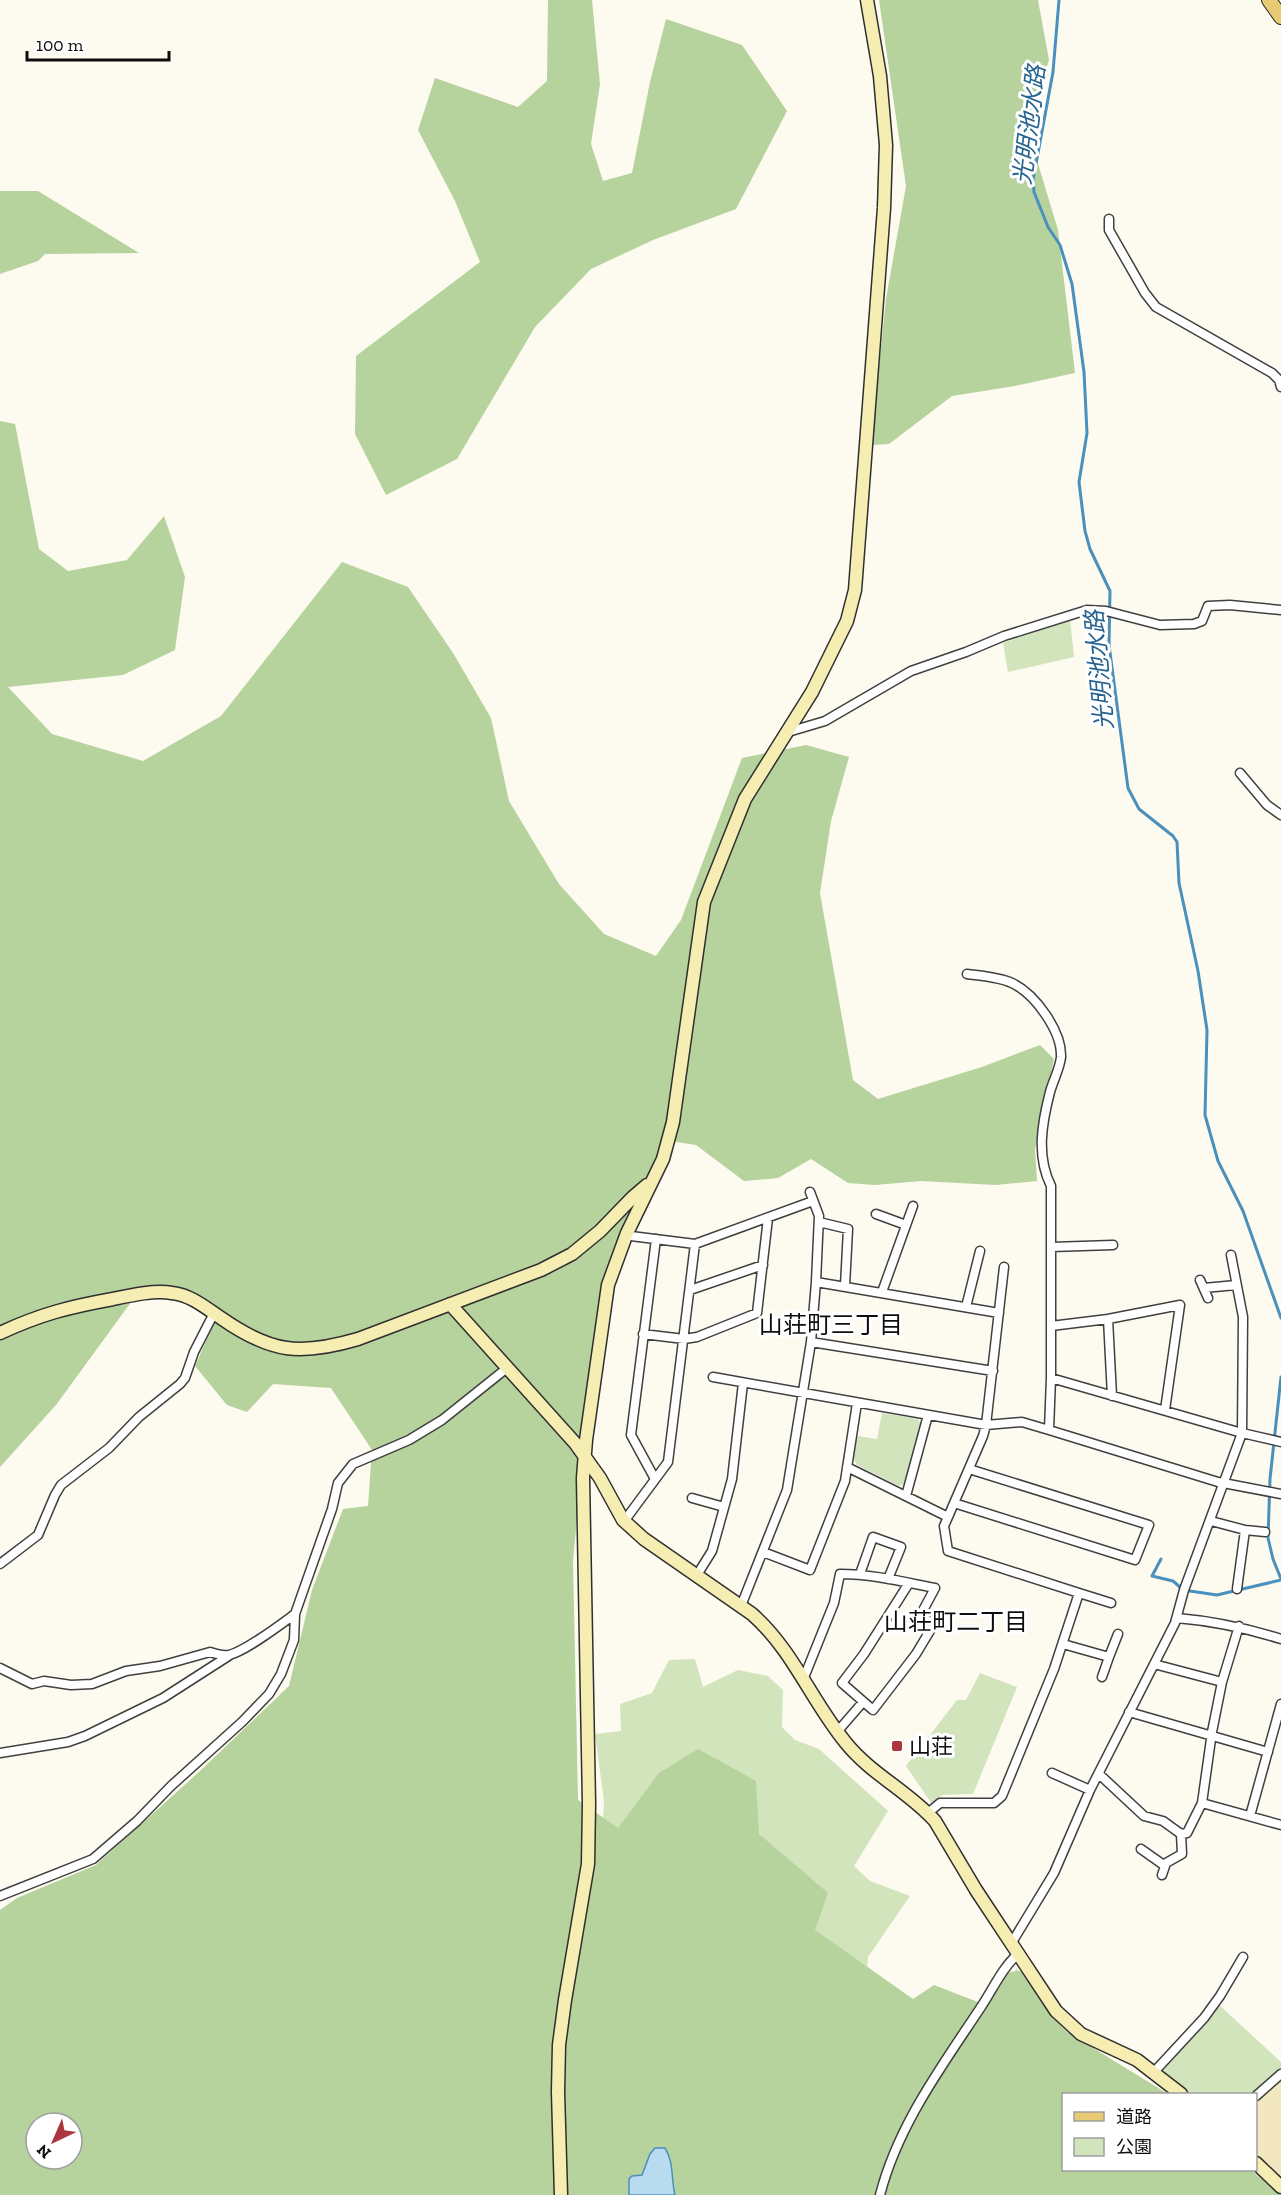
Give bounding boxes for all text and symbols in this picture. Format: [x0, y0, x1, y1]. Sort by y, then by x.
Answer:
scale bar [27, 24, 170, 62]
text: 100 m [36, 34, 84, 56]
water label: 光明池水路 [1007, 62, 1051, 186]
water label: 光明池水路 [1079, 607, 1119, 731]
district label: 山荘町三丁目 [759, 1310, 903, 1339]
district label: 山荘町二丁目 [884, 1607, 1028, 1636]
place label: 山荘 [909, 1733, 953, 1760]
marker: 山荘 [890, 1739, 904, 1753]
legend [1062, 2093, 1257, 2171]
text: 道路 [1116, 2106, 1152, 2128]
north arrow [24, 2111, 84, 2171]
text: 公園 [1116, 2136, 1152, 2158]
text: N [33, 2140, 55, 2162]

